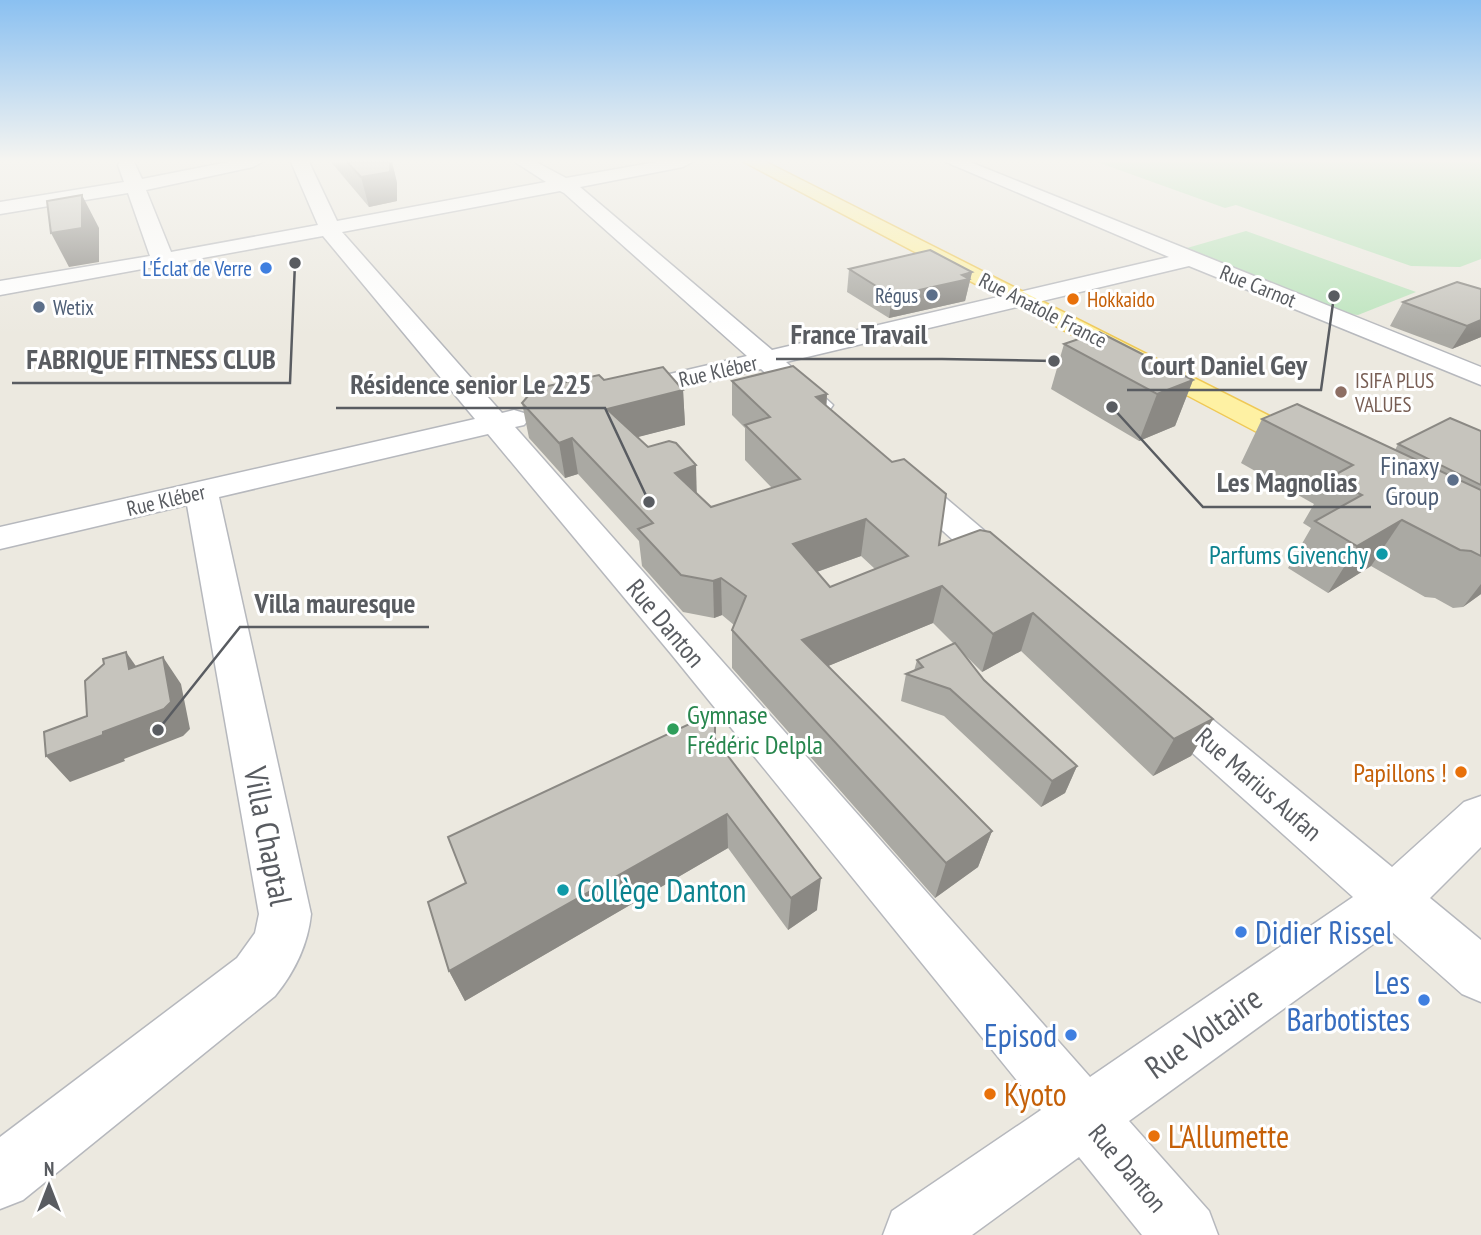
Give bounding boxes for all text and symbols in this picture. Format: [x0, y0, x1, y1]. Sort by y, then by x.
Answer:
place label: L'Éclat de Verre [142, 255, 252, 282]
street label: Rue Carnot [1216, 259, 1300, 314]
marker: L'Éclat de Verre [258, 260, 274, 276]
street label: Rue Anatole France [975, 266, 1111, 354]
place label: Régus [875, 282, 918, 309]
place label: Hokkaido [1087, 286, 1155, 313]
marker: Régus [924, 287, 940, 303]
marker: Hokkaido [1065, 291, 1081, 307]
place label: Wetix [53, 294, 94, 321]
marker: Wetix [31, 299, 47, 315]
callout: France Travail [776, 310, 942, 359]
text: France Travail [791, 315, 928, 352]
callout: FABRIQUE FITNESS CLUB [12, 334, 290, 383]
text: FABRIQUE FITNESS CLUB [26, 340, 276, 377]
callout: Court Daniel Gey [1127, 341, 1321, 390]
text: Court Daniel Gey [1141, 346, 1308, 383]
street label: Rue Kléber [676, 349, 760, 393]
callout: Résidence senior Le 225 [336, 359, 605, 408]
text: Résidence senior Le 225 [350, 365, 592, 402]
place label: ISIFA PLUS VALUES [1354, 367, 1434, 418]
marker: ISIFA PLUS VALUES [1333, 384, 1349, 400]
place label: Finaxy Group [1380, 449, 1439, 512]
callout: Les Magnolias [1203, 458, 1371, 507]
text: Les Magnolias [1217, 463, 1358, 500]
marker: Finaxy Group [1445, 472, 1461, 488]
street label: Rue Kléber [124, 478, 208, 522]
place label: Parfums Givenchy [1209, 538, 1368, 571]
marker: Parfums Givenchy [1374, 546, 1390, 562]
street label: Rue Danton [620, 572, 712, 674]
callout: Villa mauresque [240, 578, 429, 627]
text: Villa mauresque [254, 584, 415, 621]
place label: Gymnase Frédéric Delpla [687, 698, 823, 761]
street label: Rue Marius Aufan [1189, 720, 1329, 848]
marker: Gymnase Frédéric Delpla [665, 721, 681, 737]
place label: Papillons ! [1353, 756, 1447, 789]
street label: Villa Chaptal [235, 762, 303, 910]
marker: Papillons ! [1453, 764, 1469, 780]
place label: Collège Danton [577, 869, 746, 911]
marker: Collège Danton [555, 882, 571, 898]
place label: Didier Rissel [1255, 911, 1393, 953]
marker: Didier Rissel [1233, 924, 1249, 940]
place label: Les Barbotistes [1287, 961, 1410, 1040]
street label: Rue Voltaire [1136, 976, 1270, 1088]
marker: Les Barbotistes [1416, 992, 1432, 1008]
place label: Episod [984, 1014, 1057, 1056]
marker: Episod [1063, 1027, 1079, 1043]
place label: Kyoto [1004, 1073, 1067, 1115]
marker: Kyoto [982, 1086, 998, 1102]
place label: L'Allumette [1168, 1115, 1289, 1157]
street label: Rue Danton [1082, 1117, 1174, 1219]
marker: L'Allumette [1146, 1128, 1162, 1144]
north arrow [14, 1151, 84, 1221]
text: N [44, 1157, 54, 1181]

